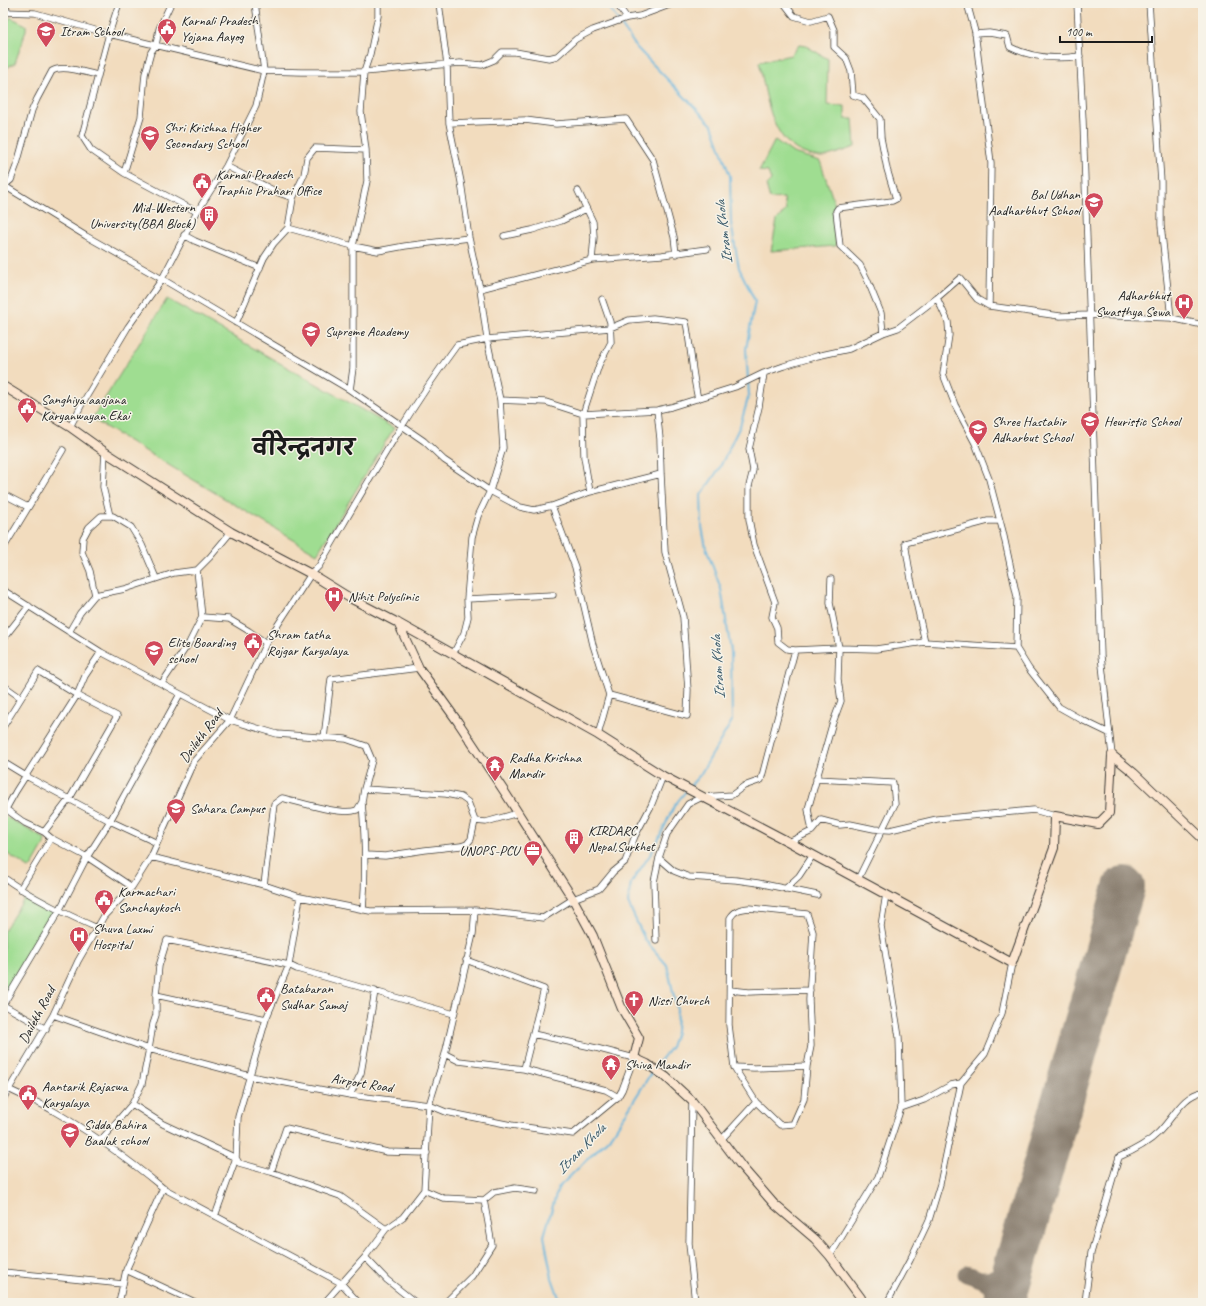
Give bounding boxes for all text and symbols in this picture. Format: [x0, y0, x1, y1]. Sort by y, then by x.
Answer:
place label: Karnali Pradesh Yojana Aayog [181, 12, 259, 45]
public building icon: Karnali Pradesh Yojana Aayog [156, 17, 178, 45]
scale bar [1060, 18, 1152, 44]
school or university icon: Itram School [35, 20, 57, 48]
place label: Itram School [60, 23, 125, 40]
text: 100 m [1066, 24, 1093, 40]
place label: Shri Krishna Higher Secondary School [164, 119, 262, 152]
school or university icon: Shri Krishna Higher Secondary School [139, 124, 161, 152]
place label: Karnali Pradesh Traphic Prahari Office [216, 166, 323, 199]
public building icon: Karnali Pradesh Traphic Prahari Office [191, 171, 213, 199]
place label: Bal Udhan Aadharbhut School [989, 186, 1083, 219]
school or university icon: Bal Udhan Aadharbhut School [1083, 191, 1105, 219]
water label: Itram Khola [710, 197, 737, 265]
place label: Mid-Western University(BBA Block) [90, 199, 196, 232]
building icon: Mid-Western University(BBA Block) [198, 204, 220, 232]
place label: Adharbhut Swasthya Sewa [1096, 287, 1172, 320]
hospital icon: Adharbhut Swasthya Sewa [1173, 292, 1195, 320]
school or university icon: Supreme Academy [300, 320, 322, 348]
place label: Supreme Academy [325, 323, 409, 340]
place label: Sanghiya aaojana Karyanwayan Ekai [41, 391, 132, 424]
public building icon: Sanghiya aaojana Karyanwayan Ekai [16, 396, 38, 424]
school or university icon: Heuristic School [1079, 410, 1101, 438]
place label: Shree Hastabir Adharbut School [992, 413, 1075, 446]
place label: Heuristic School [1104, 413, 1183, 430]
school or university icon: Shree Hastabir Adharbut School [967, 418, 989, 446]
district label: वीरेन्द्रनगर [251, 430, 357, 462]
hospital icon: Nihit Polyclinic [323, 585, 345, 613]
place label: Nihit Polyclinic [348, 588, 420, 605]
place label: Shram tatha Rojgar Karyalaya [267, 626, 349, 659]
public building icon: Shram tatha Rojgar Karyalaya [242, 631, 264, 659]
water label: Itram Khola [706, 633, 730, 699]
place label: Elite Boarding school [168, 634, 237, 667]
school or university icon: Elite Boarding school [143, 639, 165, 667]
street label: Dailekh Road [176, 704, 228, 766]
place label: Radha Krishna Mandir [509, 749, 582, 782]
temple icon: Radha Krishna Mandir [484, 754, 506, 782]
school or university icon: Sahara Campus [165, 797, 187, 825]
place label: Sahara Campus [190, 800, 266, 817]
place label: KIRDARC Nepal,Surkhet [588, 822, 656, 855]
building icon: KIRDARC Nepal,Surkhet [563, 827, 585, 855]
office icon: UNOPS-PCU [522, 839, 544, 867]
place label: UNOPS-PCU [459, 842, 522, 859]
place label: Karmachari Sanchaykosh [118, 883, 182, 916]
public building icon: Karmachari Sanchaykosh [93, 888, 115, 916]
place label: Shuva Laxmi Hospital [93, 920, 155, 953]
hospital icon: Shuva Laxmi Hospital [68, 925, 90, 953]
place label: Batabaran Sudhar Samaj [280, 980, 349, 1013]
street label: Dailekh Road [15, 981, 60, 1046]
public building icon: Batabaran Sudhar Samaj [255, 985, 277, 1013]
church icon: Nissi Church [623, 989, 645, 1017]
place label: Nissi Church [648, 992, 710, 1009]
temple icon: Shiva Mandir [600, 1053, 622, 1081]
place label: Shiva Mandir [625, 1056, 691, 1073]
street label: Airport Road [330, 1070, 396, 1097]
place label: Aantarik Rajaswa Karyalaya [42, 1078, 129, 1111]
public building icon: Aantarik Rajaswa Karyalaya [17, 1083, 39, 1111]
place label: Sidda Bahira Baalak school [84, 1116, 151, 1149]
water label: Itram Khola [552, 1118, 611, 1179]
school or university icon: Sidda Bahira Baalak school [59, 1121, 81, 1149]

